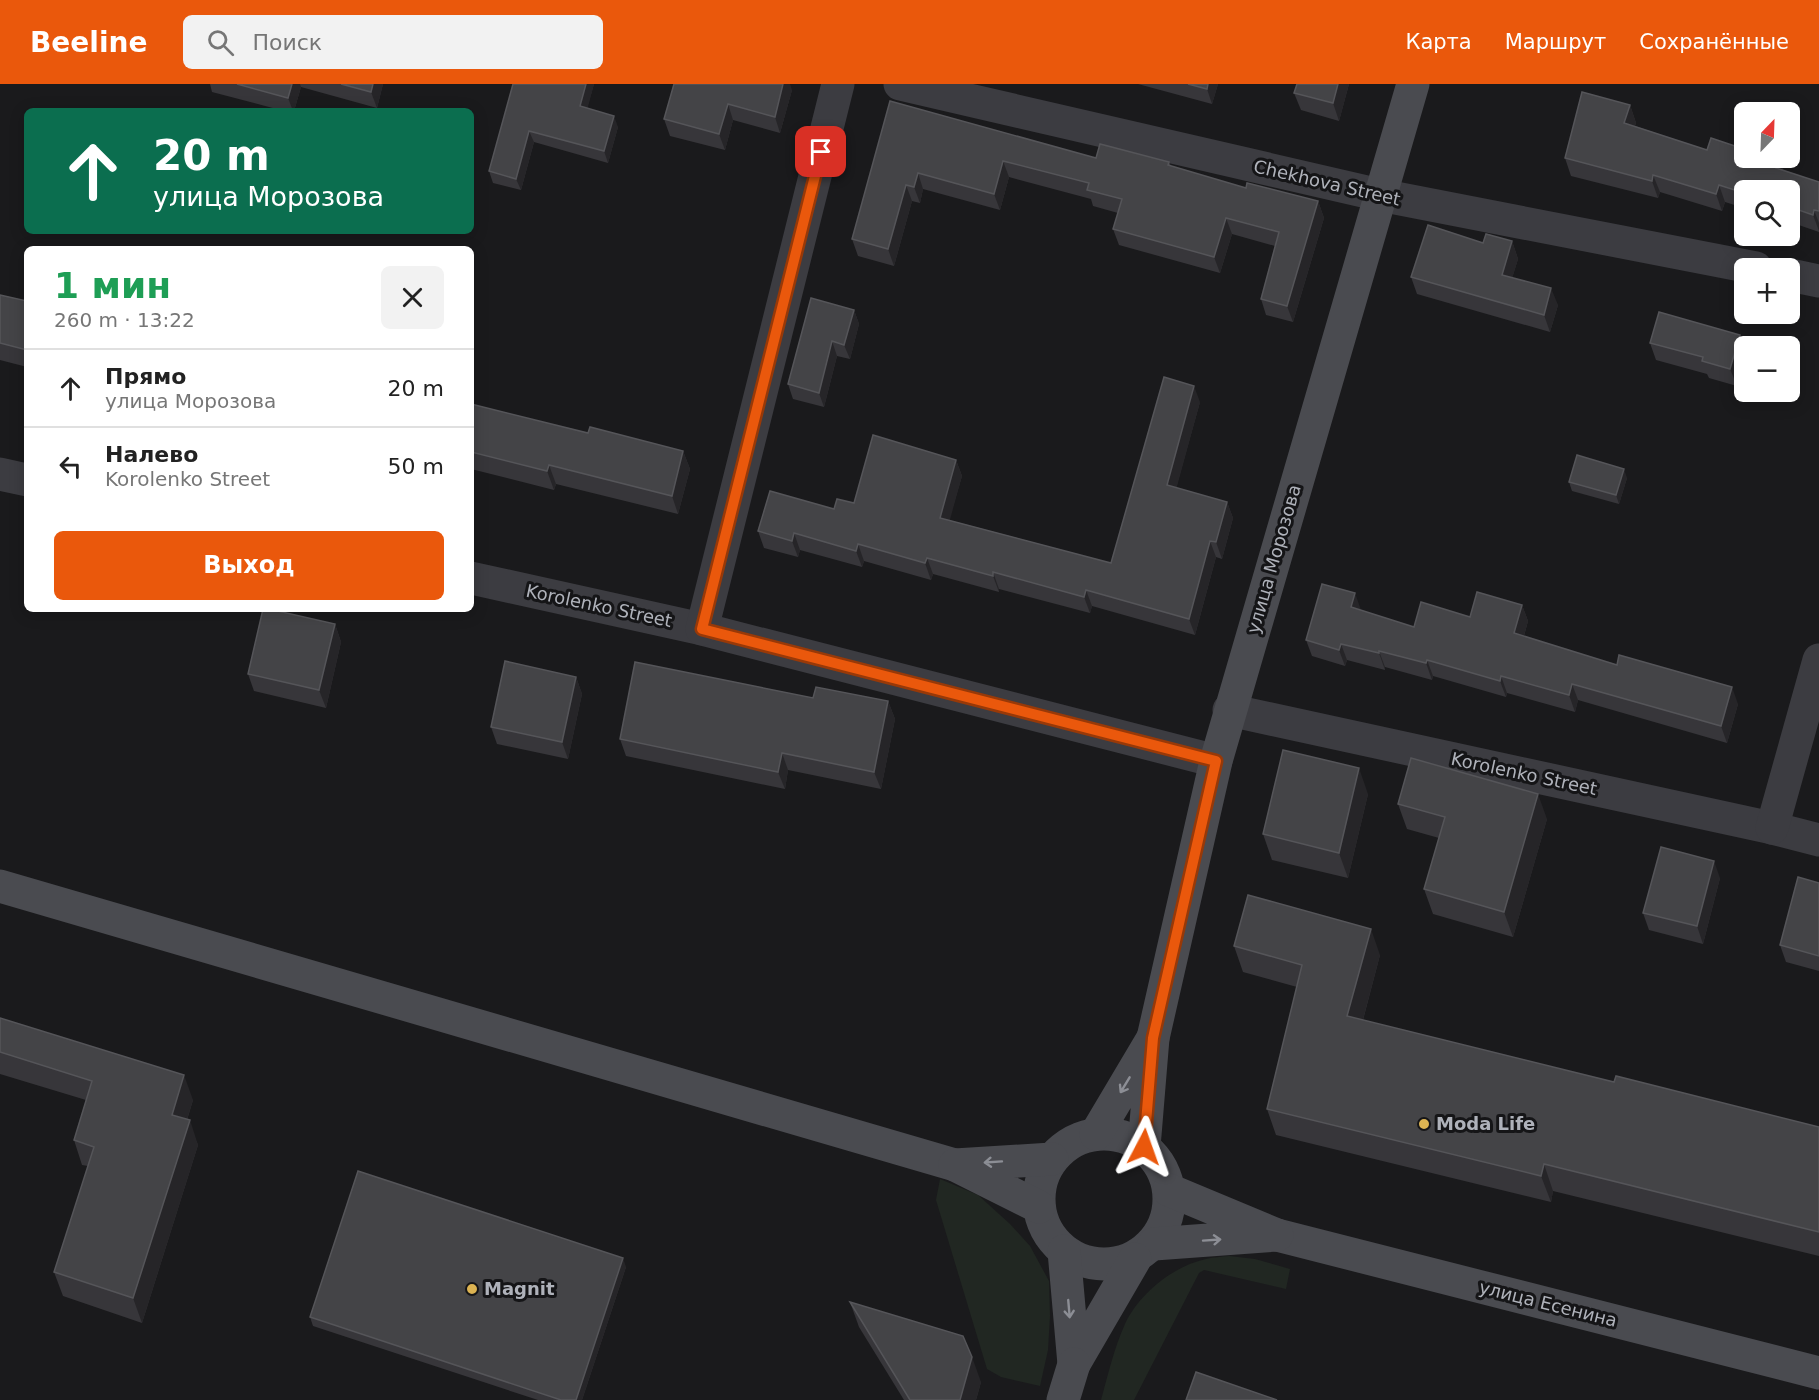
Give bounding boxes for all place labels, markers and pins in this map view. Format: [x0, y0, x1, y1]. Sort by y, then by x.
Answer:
pin [795, 126, 846, 177]
place label: Moda Life [1436, 1113, 1535, 1134]
marker: Moda Life [1417, 1117, 1431, 1131]
place label: Magnit [484, 1278, 555, 1299]
marker: Magnit [465, 1282, 479, 1296]

